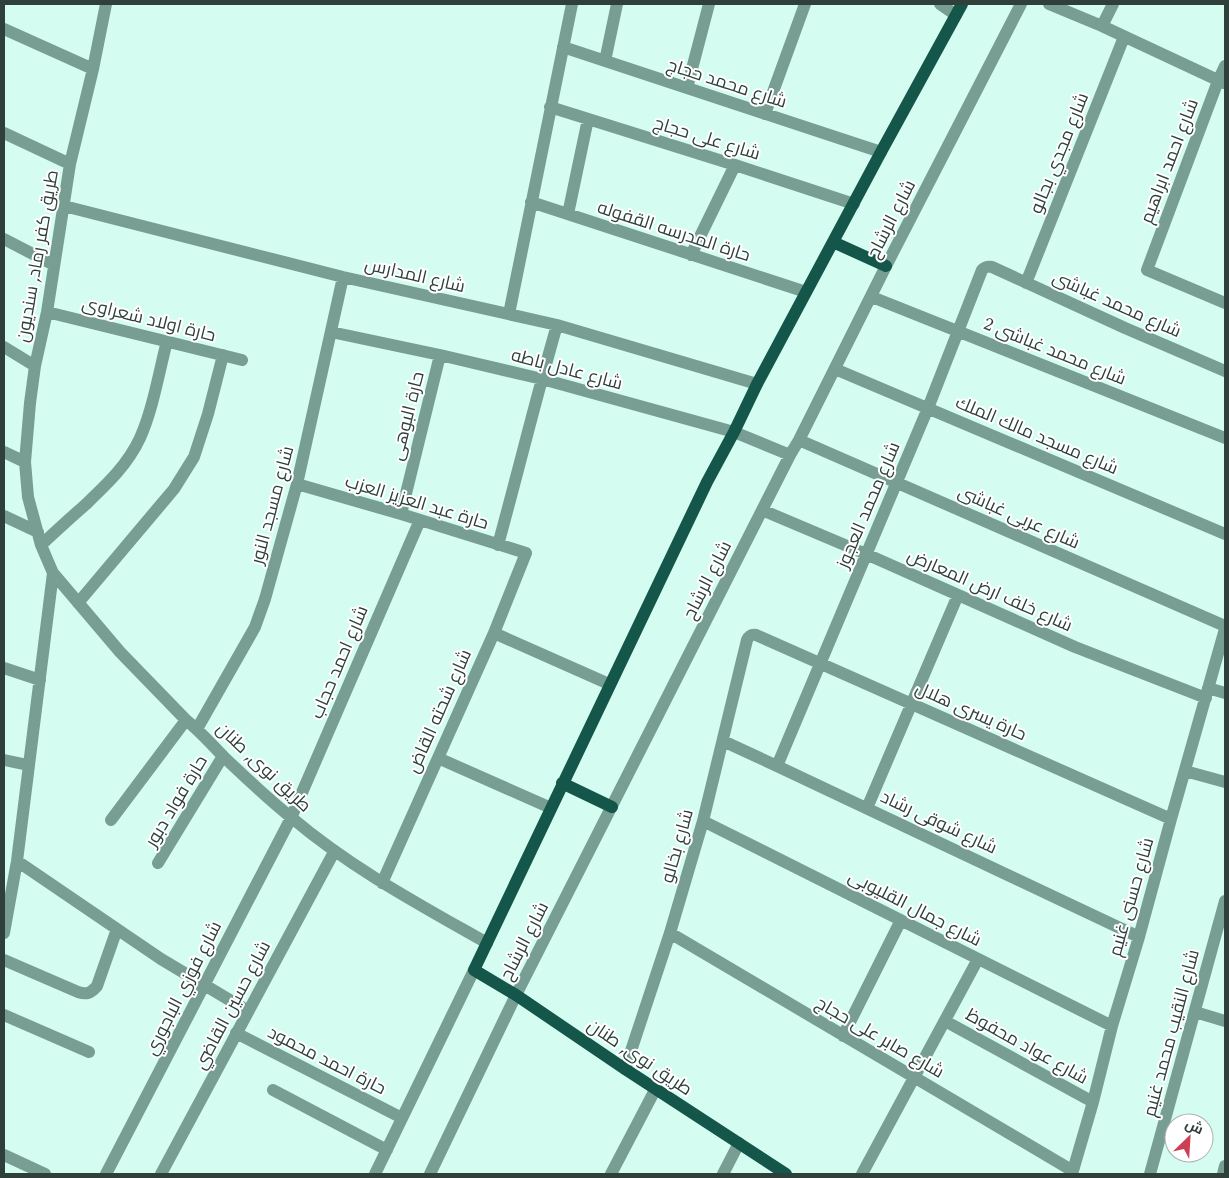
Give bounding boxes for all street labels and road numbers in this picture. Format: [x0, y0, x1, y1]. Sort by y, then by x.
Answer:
street label: شارع محمد حجاج [663, 51, 790, 116]
street label: شارع مجدي بجالو [1023, 89, 1096, 218]
street label: شارع احمد ابراهيم [1133, 95, 1206, 228]
street label: شارع على حجاج [650, 109, 763, 167]
street label: طريق كفر رماد, سنديون [9, 168, 66, 344]
street label: شارع الرشاح [860, 175, 923, 263]
street label: حارة المدرسه القفوله [594, 194, 754, 269]
street label: شارع المدارس [362, 251, 468, 300]
street label: شارع محمد غباشى [1048, 264, 1185, 345]
street label: حارة اولاد شعراوى [79, 290, 219, 349]
street label: شارع محمد غباشى 2 [979, 310, 1130, 392]
street label: شارع عادل باطه [508, 342, 626, 397]
street label: حارة البوهى [383, 369, 432, 463]
street label: شارع مسجد مالك الملك [951, 389, 1122, 482]
street label: شارع محمد العجوز [829, 438, 907, 574]
street label: شارع مسجد النور [243, 443, 301, 568]
street label: حارة عبد العزيز العزب [342, 468, 492, 537]
street label: شارع عربى غباشى [953, 478, 1084, 556]
street label: شارع الرشاح [676, 536, 739, 624]
street label: شارع خلف ارض المعارض [903, 542, 1077, 639]
street label: شارع احمد حجاب [303, 601, 375, 723]
street label: شارع شحته القاض [400, 645, 479, 778]
street label: حارة يسرى هلال [911, 675, 1031, 748]
street label: طريق نوى, طنان [210, 716, 317, 819]
street label: حارة فواد دبور [138, 750, 215, 853]
street label: شارع شوقى رشاد [876, 784, 1002, 861]
street label: شارع بخالو [654, 806, 701, 886]
street label: شارع حسنى غنيم [1102, 835, 1161, 960]
street label: شارع جمال القليوبى [843, 863, 986, 954]
street label: شارع الرشاح [493, 897, 556, 985]
street label: شارع فوزي الباجوري [138, 916, 229, 1060]
street label: شارع حسين القاضي [187, 936, 278, 1074]
street label: شارع النقيب محمد غنيم [1136, 946, 1207, 1120]
street label: شارع صابر على حجاج [810, 990, 949, 1085]
street label: شارع عواد محفوظ [961, 1002, 1093, 1091]
street label: طريق نوى, طنان [582, 1012, 698, 1103]
street label: حارة احمد محمود [263, 1019, 391, 1102]

